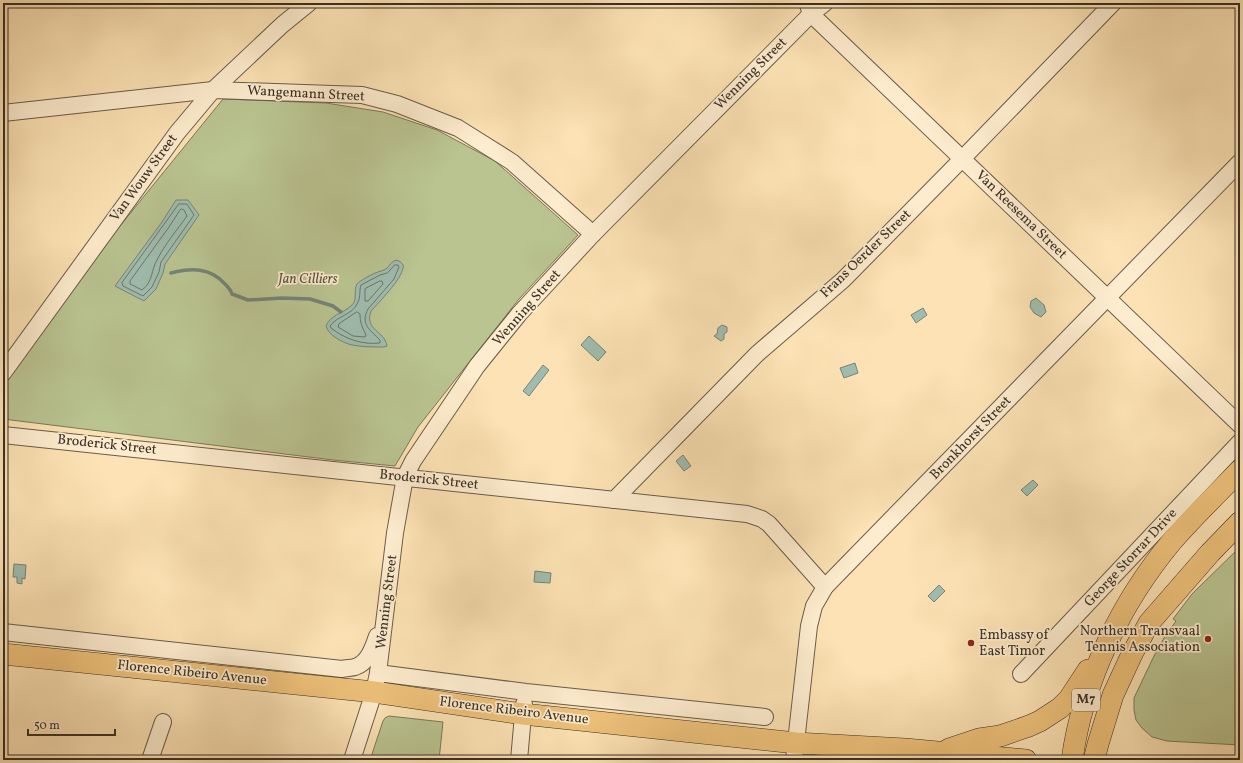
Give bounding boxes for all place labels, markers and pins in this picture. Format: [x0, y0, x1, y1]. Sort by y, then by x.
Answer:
place label: Northern Transvaal Tennis Association [1080, 622, 1200, 657]
place label: Embassy of East Timor [979, 626, 1050, 661]
marker: Northern Transvaal Tennis Association [1203, 634, 1213, 644]
marker: Embassy of East Timor [966, 638, 976, 648]

